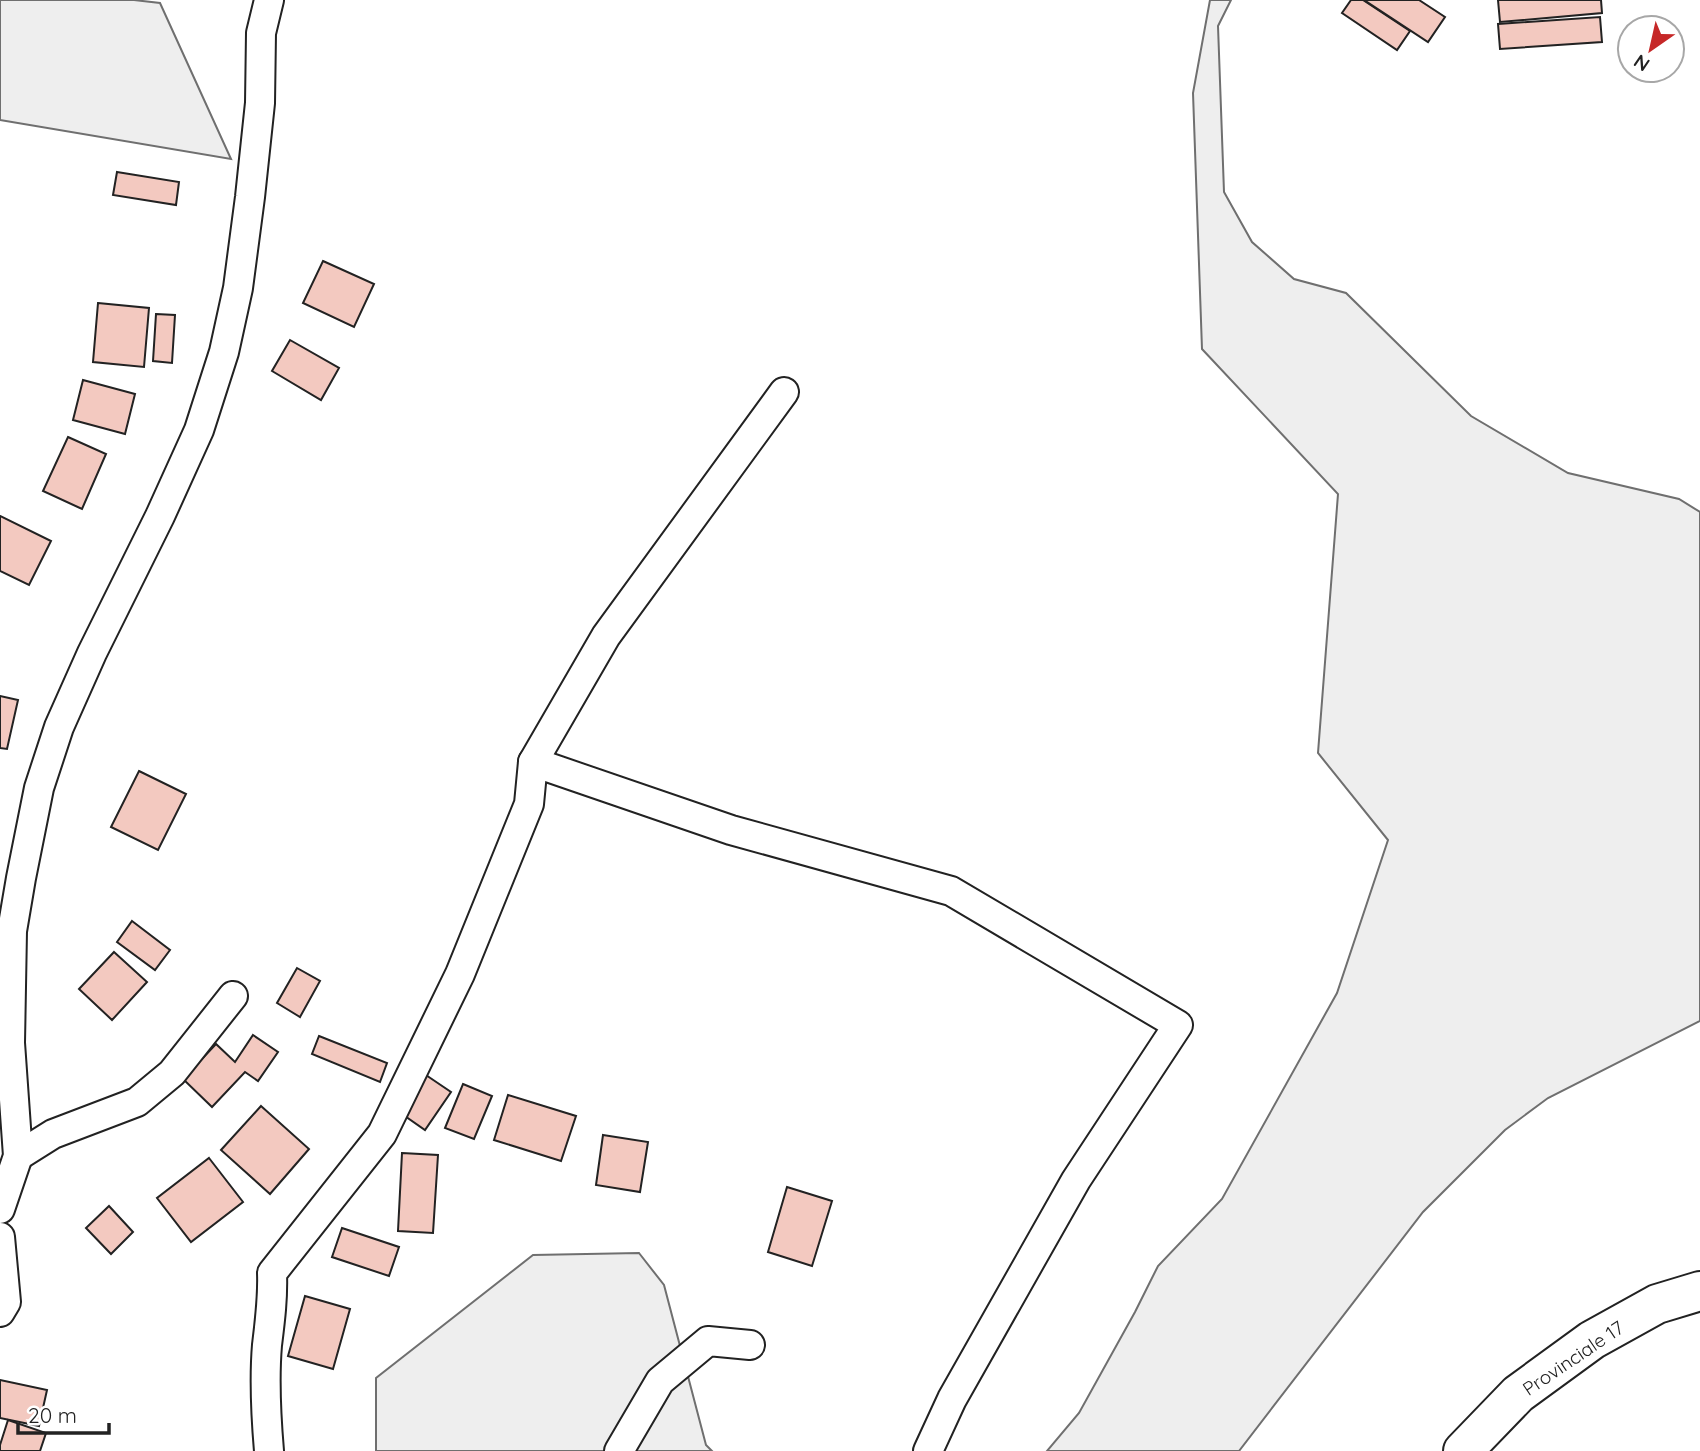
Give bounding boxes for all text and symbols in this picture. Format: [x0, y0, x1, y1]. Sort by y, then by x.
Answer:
north arrow [1616, 14, 1686, 84]
text: N [1629, 49, 1654, 77]
street label: Provinciale 17 [1518, 1315, 1628, 1401]
scale bar [18, 1392, 108, 1436]
text: 20 m [28, 1402, 77, 1428]

